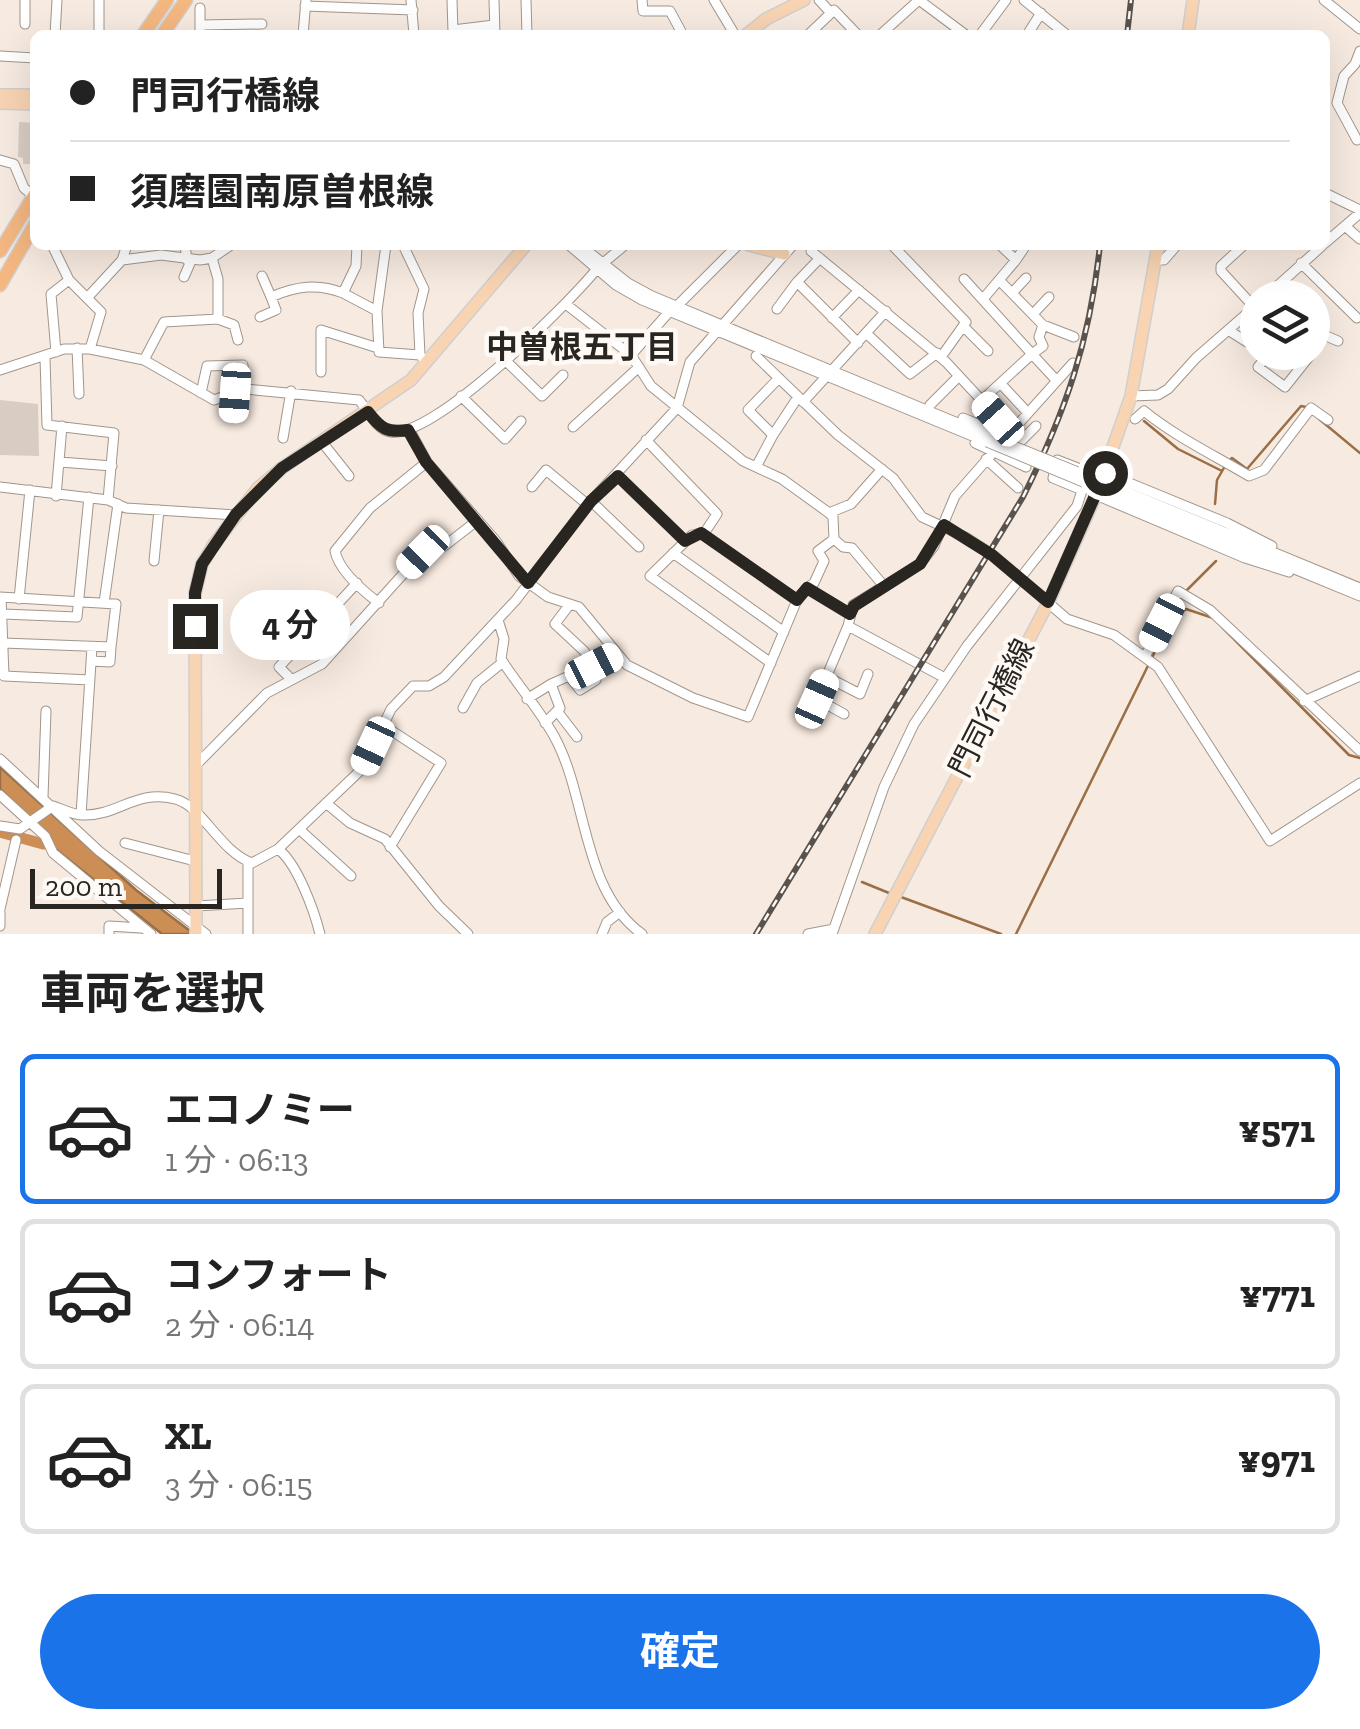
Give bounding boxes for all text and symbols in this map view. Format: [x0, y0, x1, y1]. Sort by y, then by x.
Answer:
text: 門司行橋線 [130, 73, 320, 119]
text: 須磨園南原曽根線 [130, 169, 434, 215]
map controls [1240, 280, 1330, 370]
button: layers [1240, 280, 1330, 370]
district label: 中曽根五丁目 [486, 328, 678, 366]
car [218, 362, 252, 424]
car [967, 387, 1029, 451]
route start [1083, 451, 1128, 496]
car [391, 520, 455, 584]
car [1135, 589, 1189, 657]
callout: 4 分 [230, 591, 350, 661]
route end [173, 604, 218, 649]
text: 4 分 [262, 606, 318, 644]
street label: 門司行橋線 [942, 633, 1042, 783]
car [560, 639, 628, 693]
car [791, 665, 843, 733]
car [347, 712, 399, 780]
scale bar [30, 864, 222, 908]
text: 200 m [45, 870, 122, 903]
text: 車両を選択 [40, 967, 265, 1021]
icon: car [45, 1084, 135, 1174]
text: エコノミー [165, 1087, 355, 1133]
text: ¥571 [1238, 1106, 1315, 1152]
text: 1 分 · 06:13 [165, 1141, 309, 1179]
icon: car [45, 1249, 135, 1339]
text: コンフォート [165, 1252, 392, 1298]
text: ¥771 [1239, 1271, 1315, 1317]
text: 2 分 · 06:14 [165, 1306, 314, 1344]
text: XL [165, 1413, 212, 1459]
icon: car [45, 1414, 135, 1504]
text: ¥971 [1238, 1436, 1315, 1482]
text: 3 分 · 06:15 [165, 1466, 313, 1504]
button: 確定 [40, 1594, 1320, 1709]

